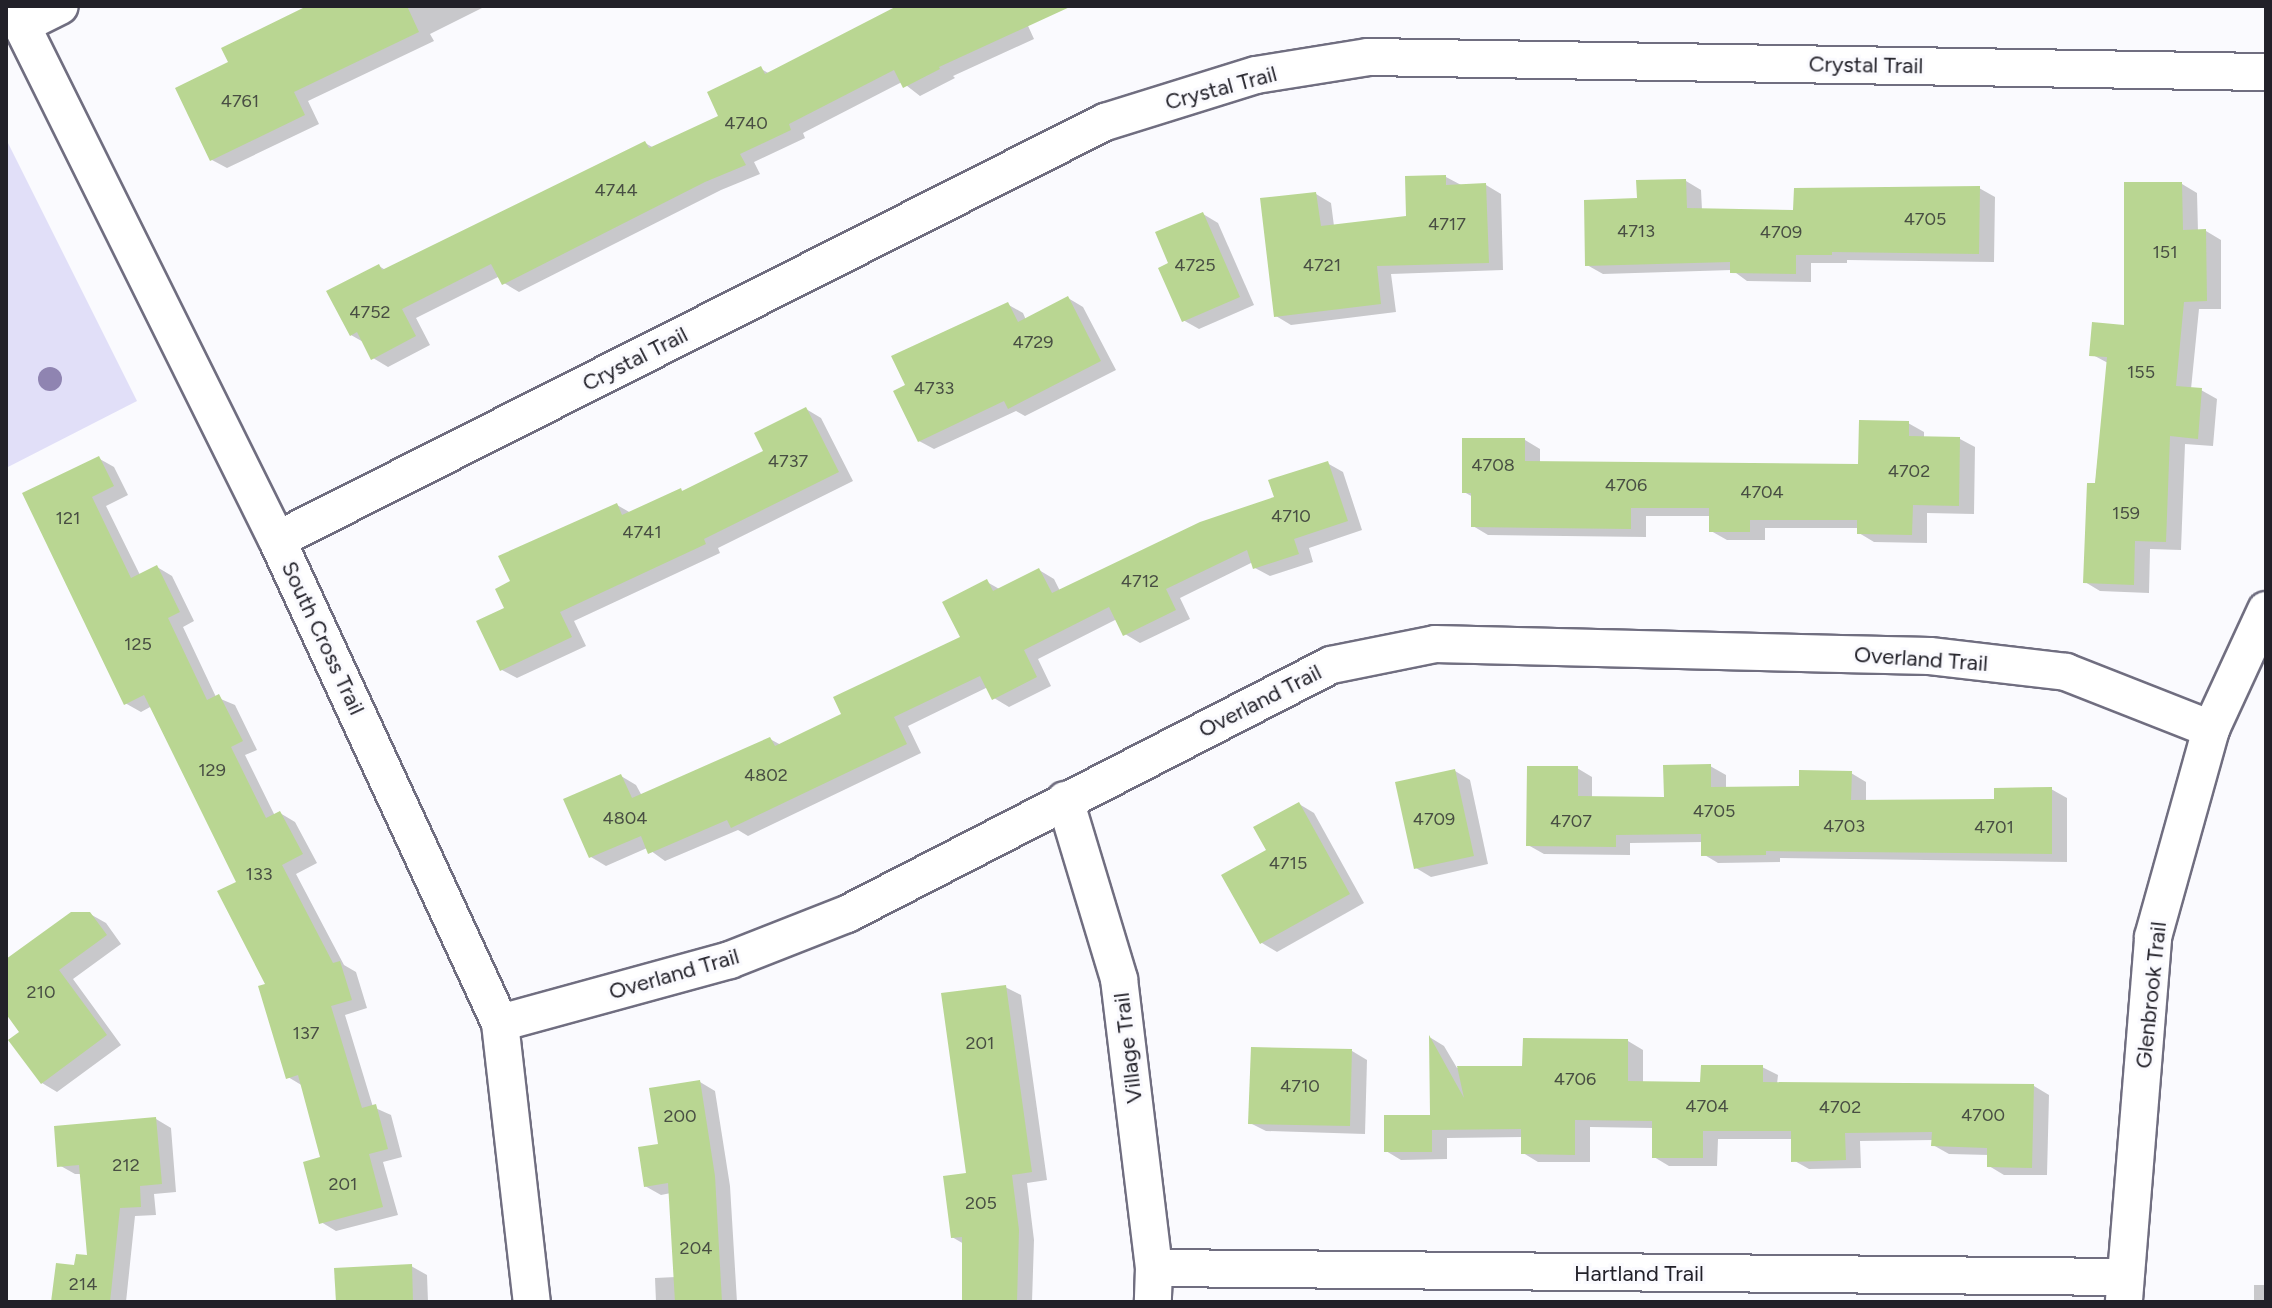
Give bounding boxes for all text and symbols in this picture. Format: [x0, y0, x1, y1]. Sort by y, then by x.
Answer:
street label: Crystal Trail [1808, 51, 1924, 79]
street label: Crystal Trail [1162, 60, 1280, 116]
house number: 4761 [221, 90, 259, 112]
house number: 4740 [724, 112, 768, 134]
house number: 4744 [594, 179, 638, 201]
house number: 4705 [1904, 208, 1946, 230]
house number: 4717 [1428, 213, 1466, 235]
house number: 4713 [1617, 220, 1655, 242]
house number: 4709 [1760, 221, 1802, 243]
house number: 151 [2152, 241, 2178, 263]
house number: 4725 [1174, 254, 1216, 276]
house number: 4721 [1303, 254, 1341, 276]
house number: 4752 [349, 301, 391, 323]
street label: Crystal Trail [578, 321, 692, 397]
house number: 4729 [1012, 331, 1054, 353]
house number: 155 [2127, 361, 2155, 383]
house number: 4733 [914, 377, 954, 399]
house number: 4737 [768, 450, 808, 472]
house number: 4708 [1471, 454, 1515, 476]
house number: 4702 [1888, 460, 1930, 482]
house number: 4706 [1605, 474, 1647, 496]
house number: 4704 [1740, 481, 1784, 503]
house number: 159 [2112, 502, 2140, 524]
house number: 4710 [1271, 505, 1311, 527]
house number: 121 [56, 507, 80, 529]
house number: 4741 [622, 521, 662, 543]
street label: South Cross Trail [276, 557, 370, 719]
house number: 4712 [1121, 570, 1159, 592]
house number: 125 [124, 633, 152, 655]
street label: Overland Trail [1853, 641, 1989, 677]
street label: Overland Trail [1194, 659, 1326, 743]
house number: 129 [198, 759, 226, 781]
house number: 4802 [744, 764, 788, 786]
house number: 4705 [1693, 800, 1735, 822]
house number: 4804 [603, 807, 647, 829]
house number: 4709 [1413, 808, 1455, 830]
house number: 4707 [1550, 810, 1592, 832]
house number: 4703 [1823, 815, 1865, 837]
house number: 4701 [1974, 816, 2014, 838]
house number: 4715 [1269, 852, 1307, 874]
house number: 133 [245, 863, 273, 885]
street label: Glenbrook Trail [2130, 920, 2172, 1070]
street label: Overland Trail [606, 943, 742, 1005]
house number: 210 [26, 981, 56, 1003]
street label: Village Trail [1108, 991, 1148, 1105]
house number: 137 [293, 1022, 319, 1044]
house number: 201 [965, 1032, 995, 1054]
house number: 4706 [1554, 1068, 1596, 1090]
house number: 4710 [1280, 1075, 1320, 1097]
house number: 4704 [1685, 1095, 1729, 1117]
house number: 4702 [1819, 1096, 1861, 1118]
house number: 4700 [1961, 1104, 2005, 1126]
house number: 200 [663, 1105, 697, 1127]
house number: 212 [112, 1154, 140, 1176]
house number: 201 [328, 1173, 358, 1195]
house number: 205 [965, 1192, 997, 1214]
house number: 204 [680, 1237, 712, 1259]
street label: Hartland Trail [1574, 1261, 1704, 1287]
house number: 214 [69, 1273, 97, 1295]

